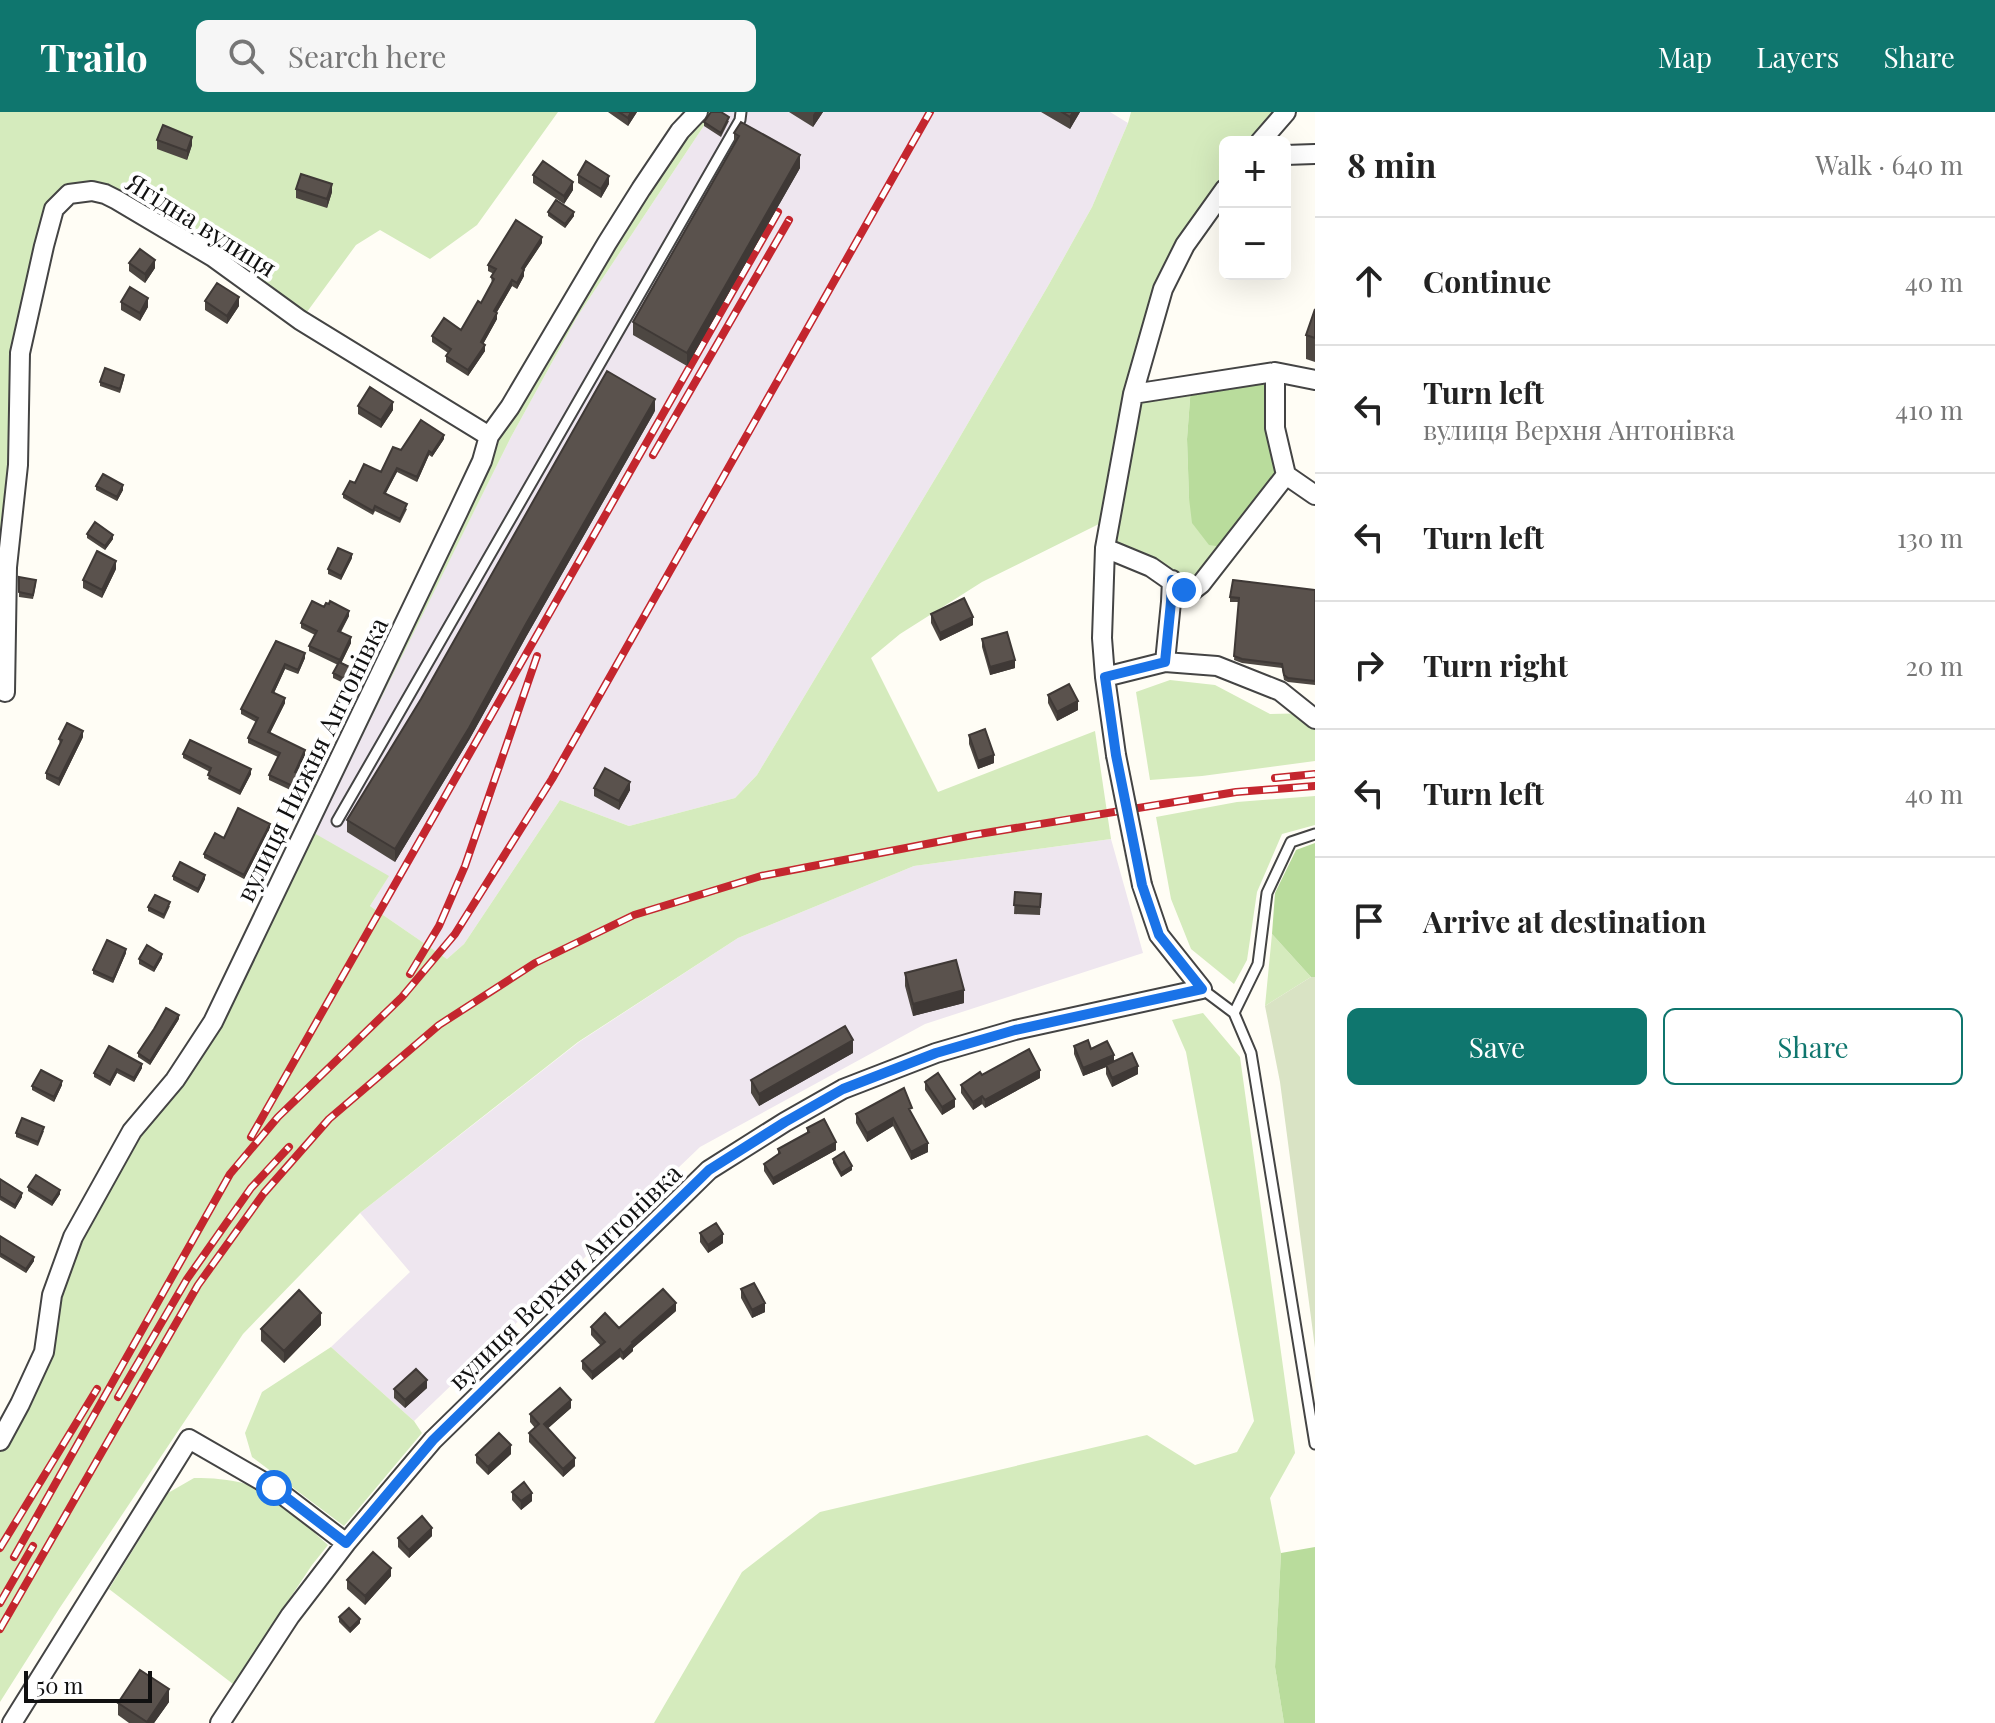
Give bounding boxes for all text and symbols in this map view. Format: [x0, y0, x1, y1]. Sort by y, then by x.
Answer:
search box [196, 20, 756, 92]
text: Trailo [40, 31, 148, 82]
icon: search [224, 34, 268, 78]
text: Search here [288, 36, 446, 76]
text: Map [1658, 38, 1712, 75]
text: Layers [1756, 38, 1839, 75]
text: Share [1883, 38, 1955, 75]
map controls [1219, 136, 1291, 280]
button: + [1219, 136, 1291, 208]
text: 8 min [1347, 141, 1436, 187]
text: Walk · 640 m [1815, 147, 1963, 182]
street label: Ягідна вулиця [119, 163, 284, 284]
button: − [1219, 208, 1291, 280]
icon: ahead [1347, 259, 1391, 303]
text: Continue [1423, 261, 1551, 301]
text: 40 m [1905, 264, 1963, 299]
text: Turn left [1423, 372, 1544, 412]
icon: left [1347, 387, 1391, 431]
text: 410 m [1895, 392, 1963, 427]
text: вулиця Верхня Антонівка [1423, 412, 1735, 447]
icon: left [1347, 515, 1391, 559]
text: Turn left [1423, 517, 1544, 557]
text: 130 m [1897, 520, 1963, 555]
route end [1166, 572, 1202, 608]
street label: вулиця Нижня Антонівка [227, 611, 395, 907]
icon: right [1347, 643, 1391, 687]
text: Turn right [1423, 645, 1568, 685]
text: 20 m [1905, 648, 1963, 683]
icon: left [1347, 771, 1391, 815]
text: Turn left [1423, 773, 1544, 813]
text: 40 m [1905, 776, 1963, 811]
icon: arrive [1347, 899, 1391, 943]
text: Arrive at destination [1423, 901, 1706, 941]
button: Save [1347, 1008, 1647, 1085]
button: Share [1663, 1008, 1963, 1085]
street label: вулиця Верхня Антонівка [440, 1155, 688, 1397]
route start [256, 1470, 292, 1506]
scale bar [24, 1667, 152, 1703]
text: 50 m [36, 1670, 83, 1700]

